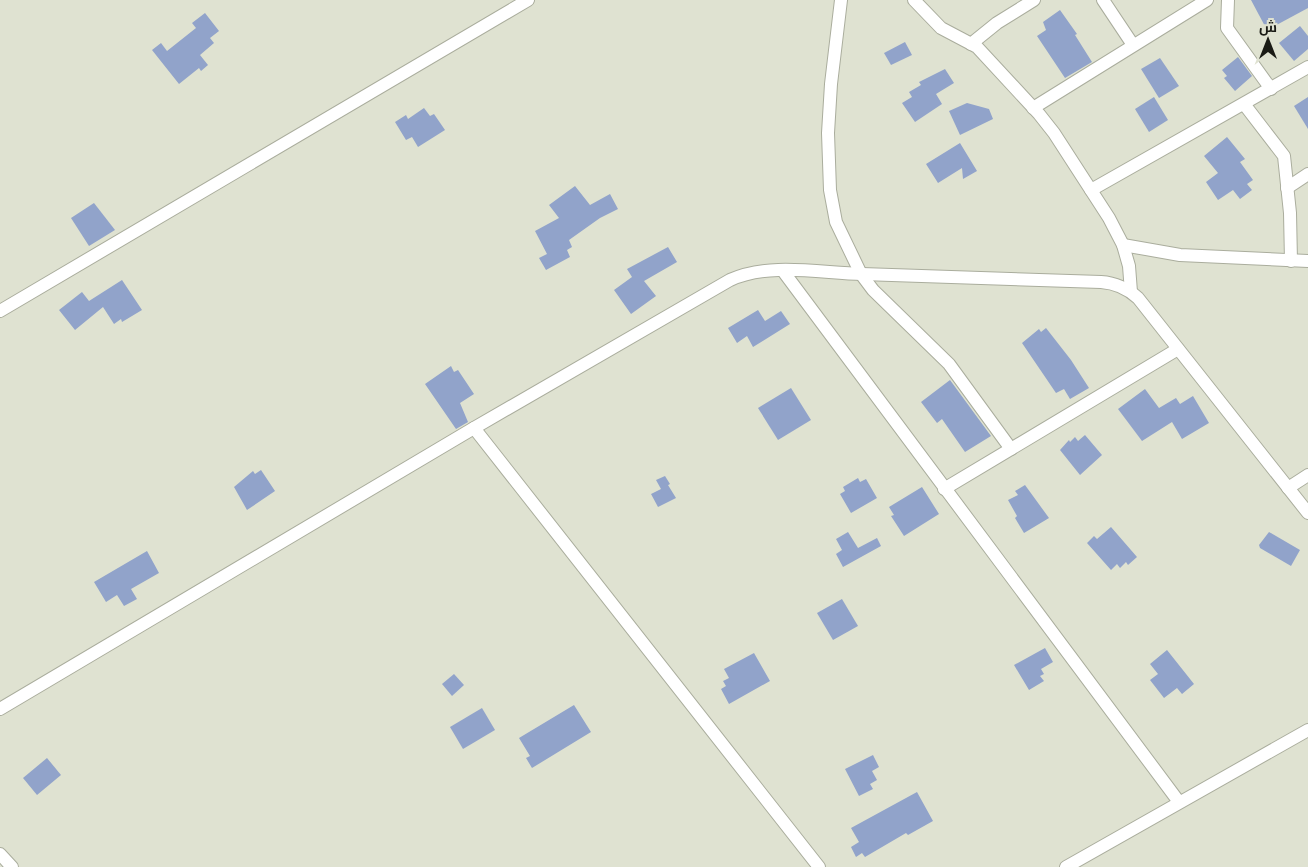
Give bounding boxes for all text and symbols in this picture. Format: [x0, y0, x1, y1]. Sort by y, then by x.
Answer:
north arrow [1243, 15, 1293, 65]
text: ش [1259, 17, 1277, 37]

